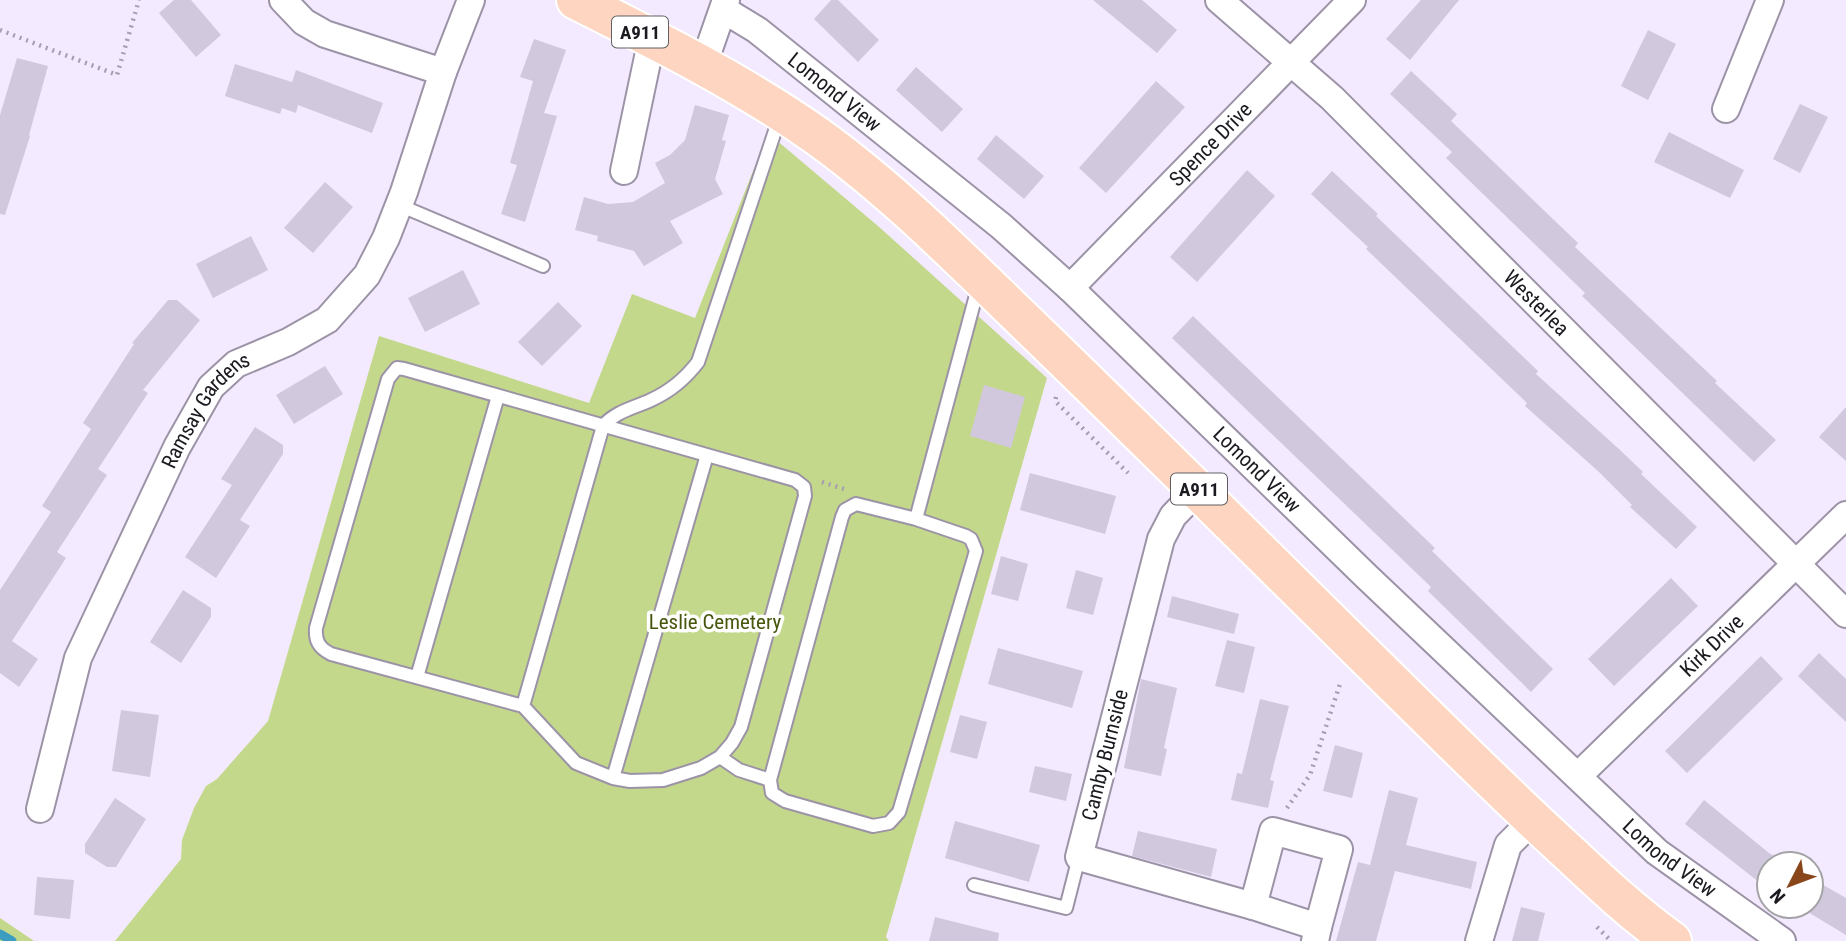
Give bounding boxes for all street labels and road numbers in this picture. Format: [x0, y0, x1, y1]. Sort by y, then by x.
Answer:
road number: A911 [612, 16, 668, 48]
street label: Lomond View [783, 48, 886, 137]
street label: Spence Drive [1164, 97, 1257, 191]
street label: Westerlea [1499, 265, 1574, 341]
street label: Ramsay Gardens [157, 348, 253, 472]
street label: Lomond View [1208, 422, 1306, 518]
road number: A911 [1171, 474, 1227, 504]
street label: Kirk Drive [1675, 609, 1749, 682]
street label: Camby Burnside [1077, 687, 1133, 823]
street label: Lomond View [1618, 814, 1721, 902]

